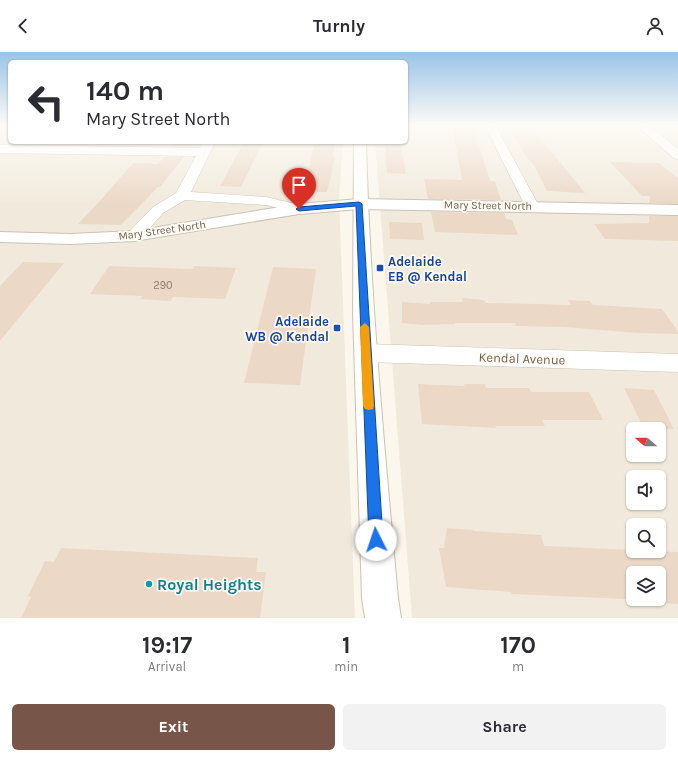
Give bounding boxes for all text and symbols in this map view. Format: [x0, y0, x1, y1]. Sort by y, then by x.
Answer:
icon: back [12, 15, 34, 37]
text: Turnly [313, 15, 365, 37]
icon: person [644, 15, 666, 37]
text: 140 m [86, 74, 164, 107]
icon: left [20, 76, 72, 128]
text: Mary Street North [86, 108, 230, 130]
pin [282, 168, 316, 209]
icon: arrive [288, 174, 310, 196]
street label: Mary Street North [444, 198, 532, 213]
street label: Mary Street North [118, 218, 207, 243]
place label: Adelaide EB @ Kendal [388, 254, 467, 284]
marker: Adelaide EB @ Kendal [375, 263, 385, 273]
house number: 290 [153, 279, 173, 292]
place label: Adelaide WB @ Kendal [245, 314, 329, 344]
marker: Adelaide WB @ Kendal [332, 323, 342, 333]
street label: Kendal Avenue [478, 349, 566, 368]
north arrow [626, 422, 666, 462]
map controls [626, 422, 666, 606]
button: sound [626, 470, 666, 510]
button: search [626, 518, 666, 558]
position arrow [355, 519, 397, 561]
button: layers [626, 566, 666, 606]
place label: Royal Heights [157, 575, 262, 594]
marker: Royal Heights [144, 579, 154, 589]
text: 19:17 [142, 631, 192, 659]
text: 1 [342, 631, 351, 659]
text: 170 [500, 631, 536, 659]
text: Arrival [148, 659, 186, 674]
text: min [334, 659, 358, 674]
text: m [512, 659, 524, 674]
button: Exit [12, 704, 335, 750]
button: Share [343, 704, 666, 750]

